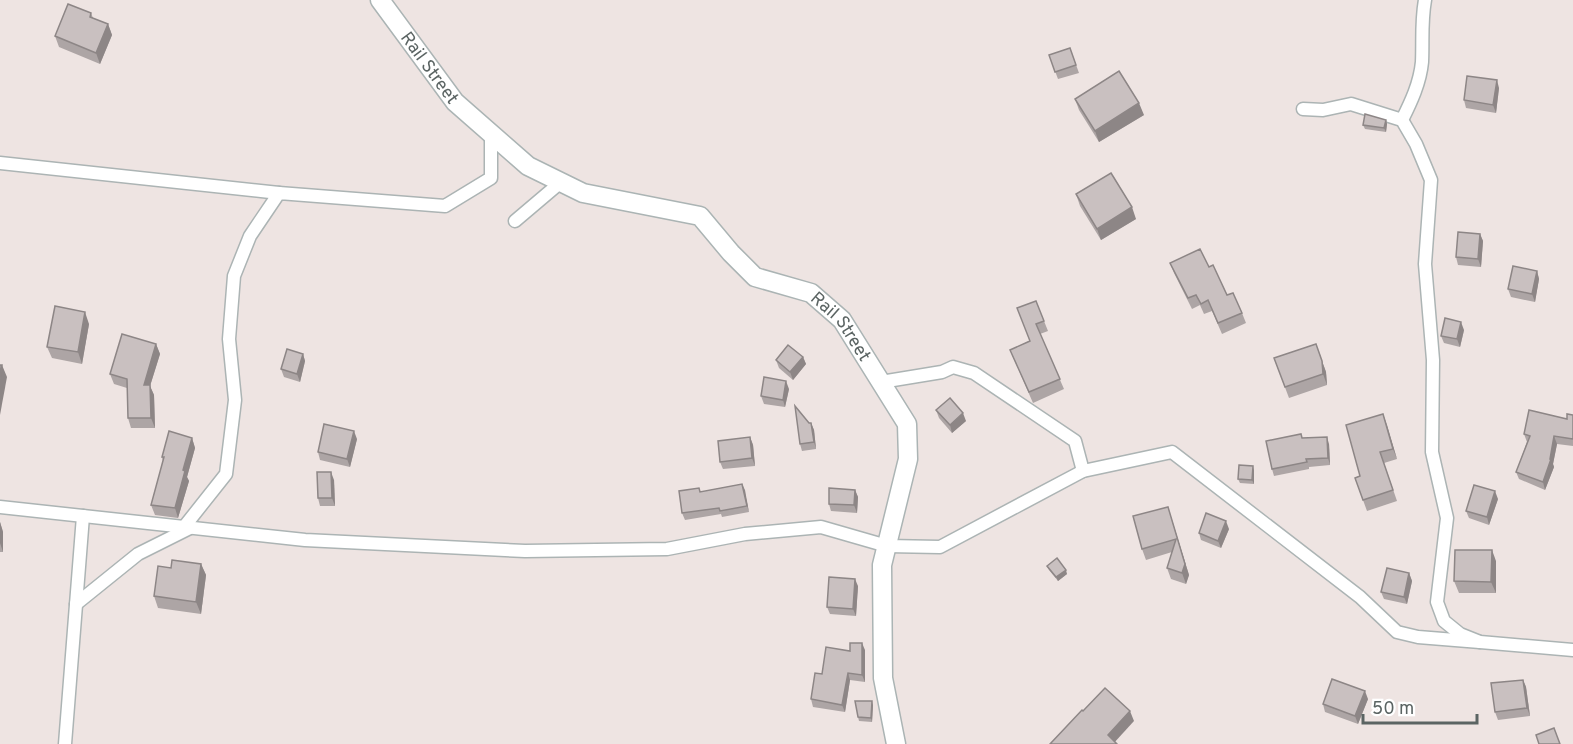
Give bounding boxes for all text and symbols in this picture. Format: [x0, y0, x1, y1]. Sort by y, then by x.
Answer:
street label: Rail Street [394, 28, 463, 109]
street label: Rail Street [805, 288, 875, 366]
scale bar [1363, 687, 1477, 725]
text: 50 m [1372, 698, 1414, 721]

